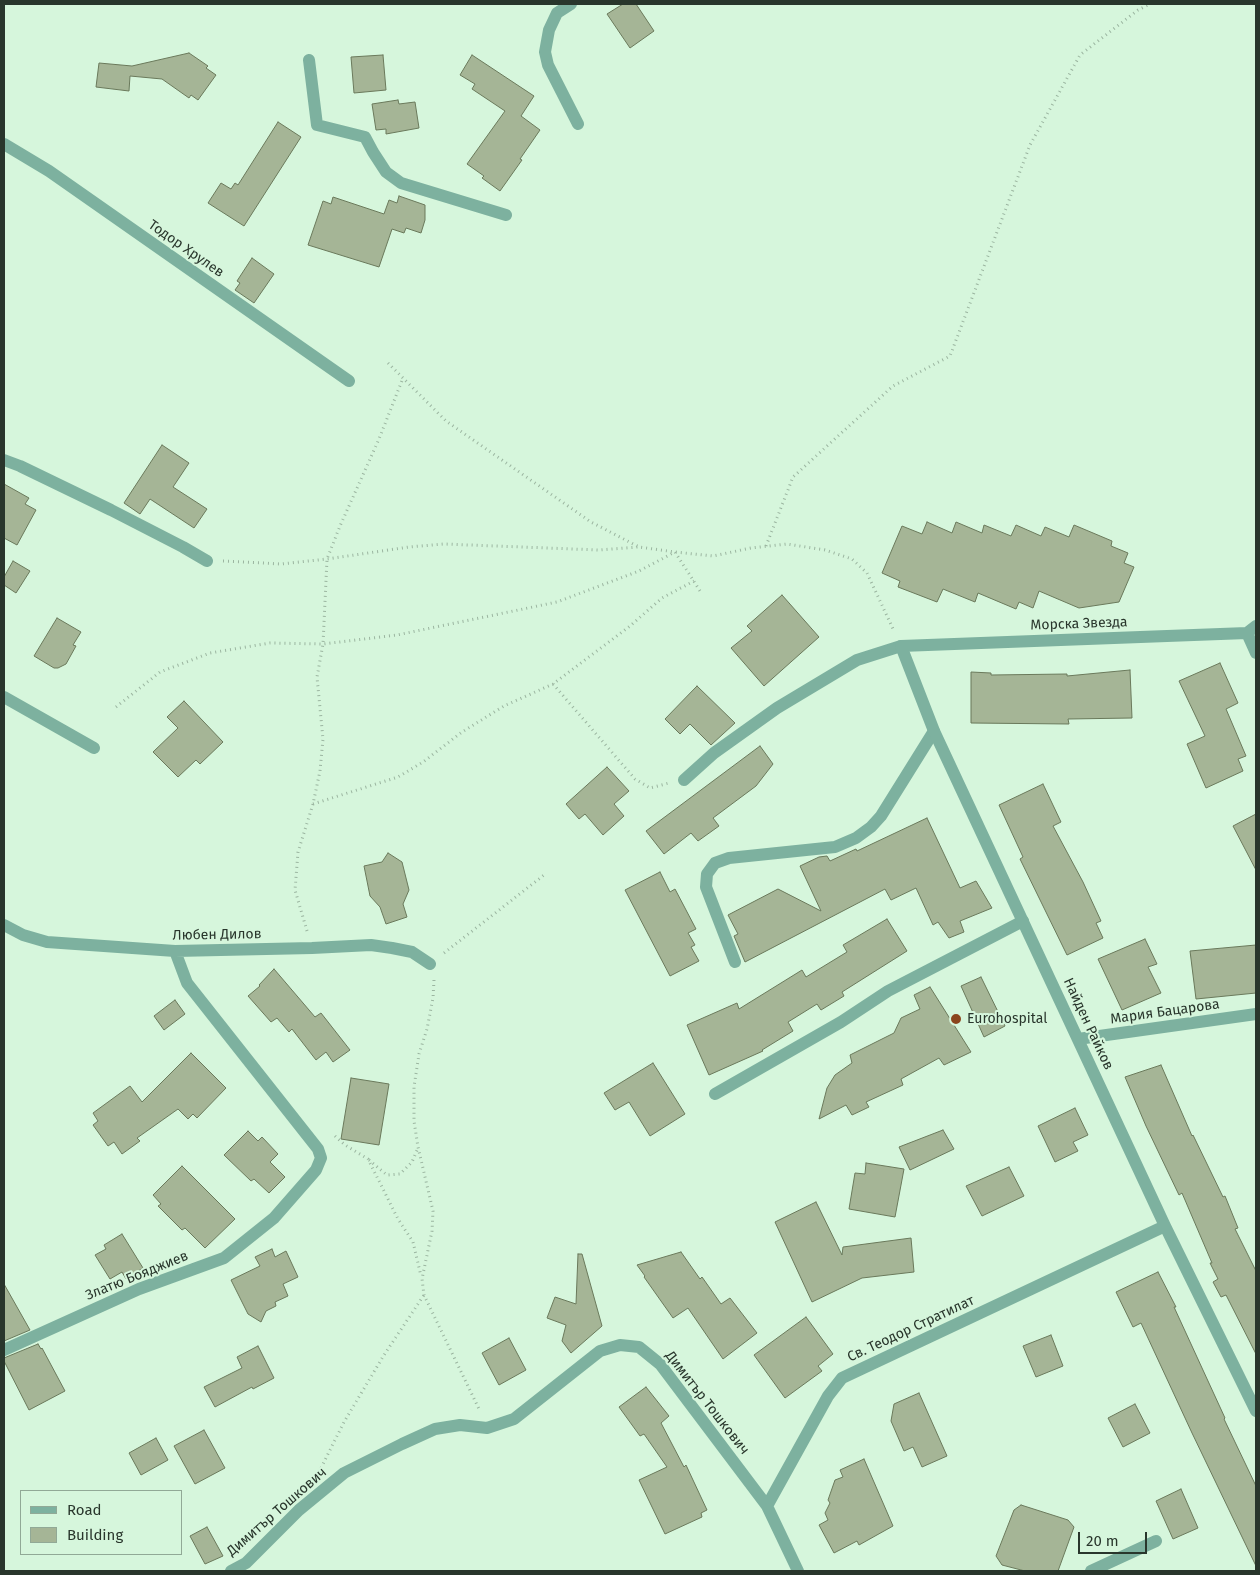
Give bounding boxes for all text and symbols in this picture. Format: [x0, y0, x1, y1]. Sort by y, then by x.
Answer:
street label: Тодор Хрулев [145, 217, 227, 281]
street label: Морска Звезда [1030, 614, 1128, 634]
street label: Любен Дилов [172, 926, 262, 944]
street label: Найден Райков [1059, 975, 1117, 1073]
street label: Мария Бацарова [1109, 996, 1221, 1028]
place label: Eurohospital [967, 1011, 1047, 1027]
marker: Eurohospital [949, 1012, 963, 1026]
street label: Златю Бояджиев [83, 1248, 191, 1304]
street label: Св. Теодор Стратилат [845, 1292, 977, 1366]
street label: Димитър Тошкович [661, 1348, 753, 1458]
street label: Димитър Тошкович [224, 1464, 330, 1560]
legend [20, 1490, 182, 1555]
text: Road [67, 1501, 102, 1519]
scale bar [1080, 1522, 1149, 1554]
text: Building [67, 1526, 123, 1544]
text: 20 m [1086, 1532, 1119, 1550]

